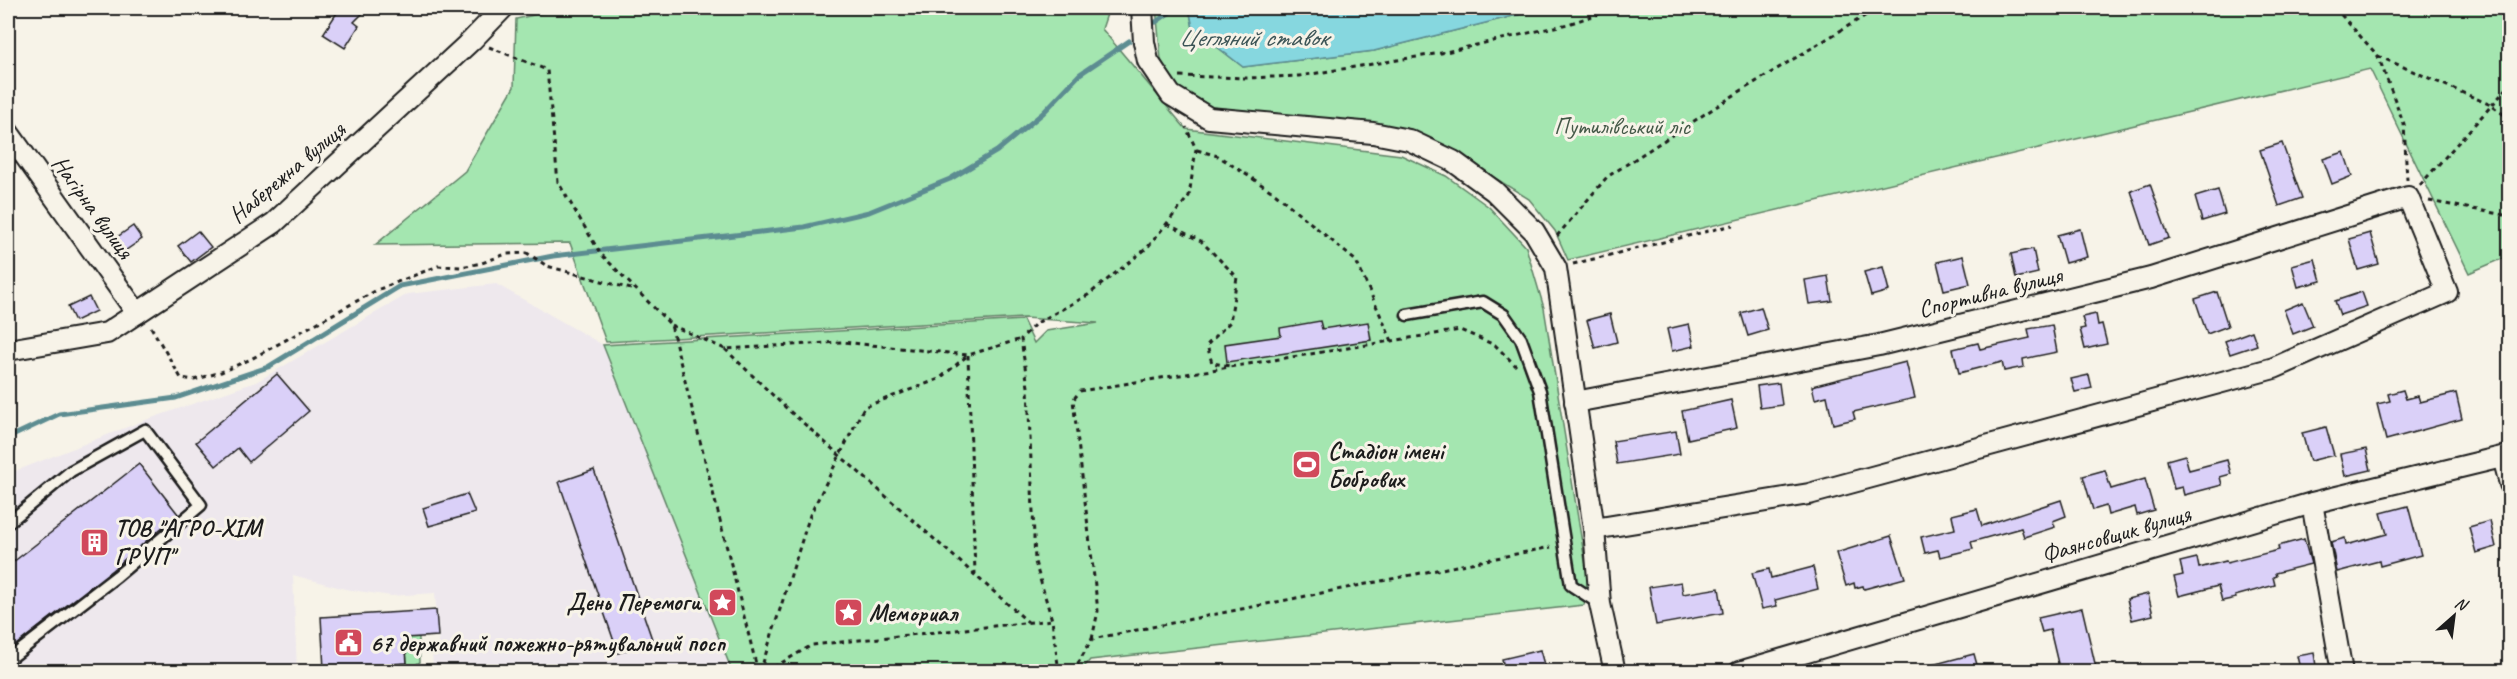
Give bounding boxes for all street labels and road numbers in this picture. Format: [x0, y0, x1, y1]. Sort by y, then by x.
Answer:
street label: Набережна вулиця [223, 114, 352, 229]
street label: Нагірна вулиця [45, 149, 141, 266]
street label: Спортивна вулиця [1915, 259, 2067, 324]
street label: Фаянсовщик вулиця [2038, 498, 2195, 570]

